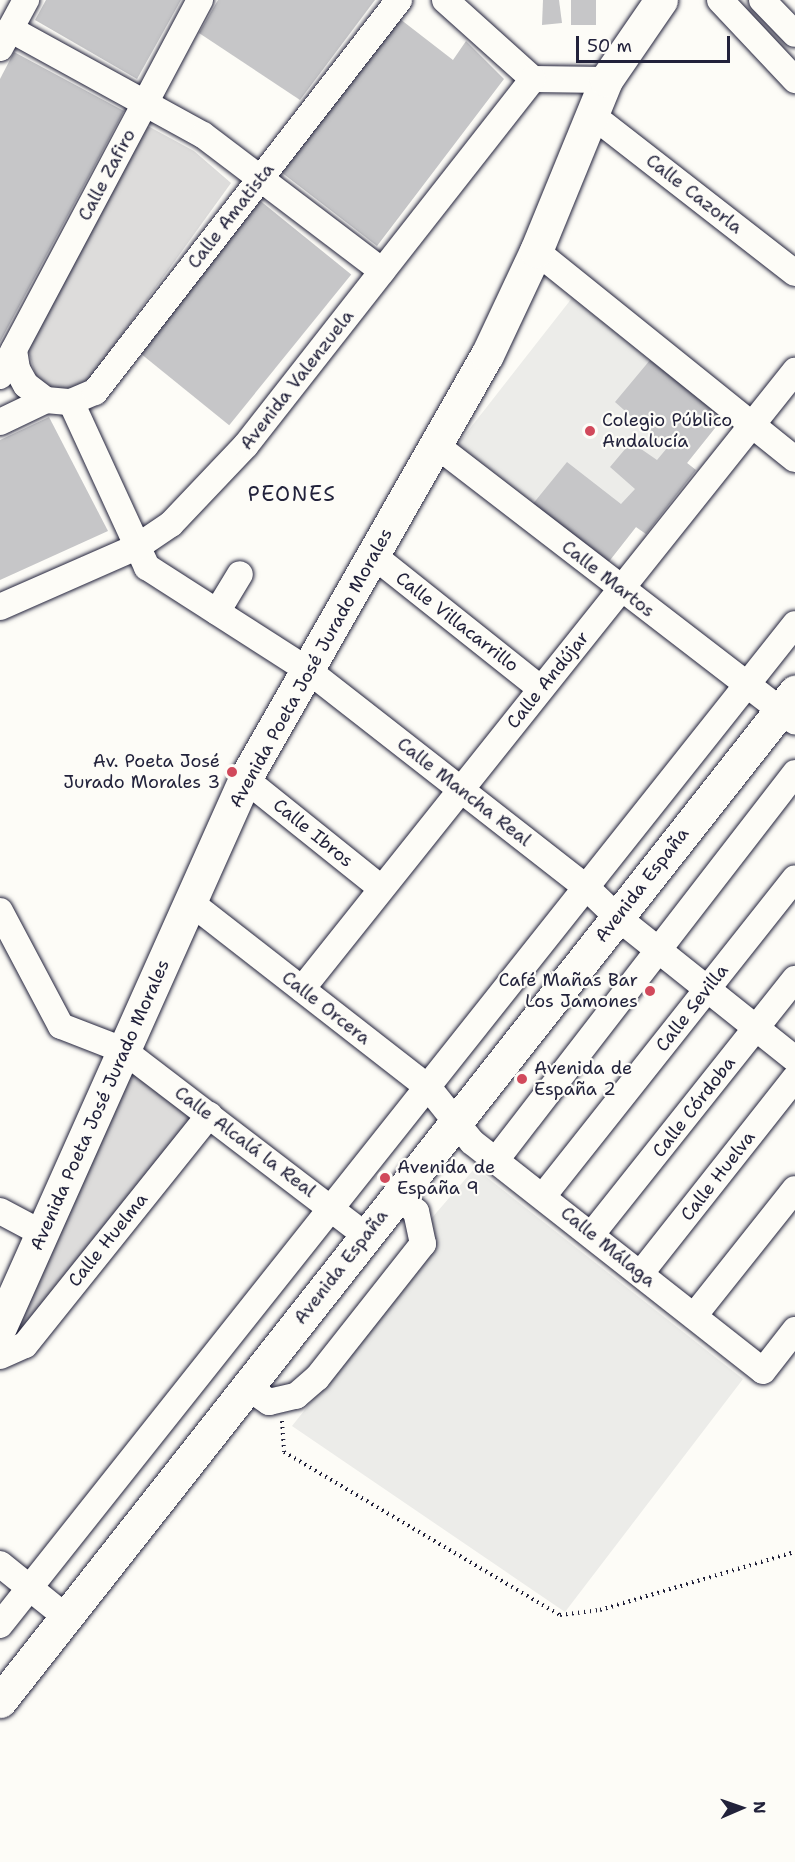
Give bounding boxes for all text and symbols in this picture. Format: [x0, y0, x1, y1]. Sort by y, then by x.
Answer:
scale bar [579, 24, 734, 62]
text: 50 m [587, 34, 632, 58]
street label: Calle Zafiro [74, 125, 140, 225]
street label: Calle Cazorla [642, 150, 746, 238]
street label: Calle Amatista [183, 159, 279, 273]
street label: Avenida Valenzuela [236, 306, 358, 454]
place label: Colegio Público Andalucía [602, 410, 732, 452]
marker: Colegio Público Andalucía [583, 424, 597, 438]
district label: PEONES [248, 481, 336, 507]
street label: Avenida Poeta José Jurado Morales [225, 524, 397, 812]
street label: Calle Martos [557, 536, 659, 622]
street label: Calle Villacarrillo [391, 567, 523, 677]
street label: Calle Andújar [502, 627, 594, 733]
street label: Calle Mancha Real [393, 733, 535, 851]
place label: Av. Poeta José Jurado Morales 3 [63, 751, 220, 794]
marker: Av. Poeta José Jurado Morales 3 [225, 765, 239, 779]
street label: Calle Ibros [269, 794, 357, 872]
street label: Avenida España [590, 823, 694, 947]
street label: Avenida Poeta José Jurado Morales [26, 956, 174, 1254]
street label: Calle Sevilla [651, 960, 733, 1056]
street label: Calle Orcera [277, 967, 375, 1049]
place label: Café Mañas Bar Los Jamones [498, 970, 638, 1012]
marker: Café Mañas Bar Los Jamones [643, 984, 657, 998]
street label: Calle Córdoba [648, 1052, 740, 1162]
place label: Avenida de España 2 [534, 1058, 632, 1100]
marker: Avenida de España 2 [515, 1072, 529, 1086]
street label: Calle Alcalá la Real [170, 1082, 320, 1202]
street label: Calle Huelva [676, 1127, 760, 1225]
place label: Avenida de España 9 [397, 1157, 495, 1200]
marker: Avenida de España 9 [378, 1171, 392, 1185]
street label: Calle Huelma [64, 1189, 152, 1291]
street label: Calle Málaga [556, 1202, 660, 1292]
street label: Avenida España [289, 1205, 393, 1329]
north arrow [711, 1778, 771, 1838]
text: N [749, 1801, 770, 1814]

